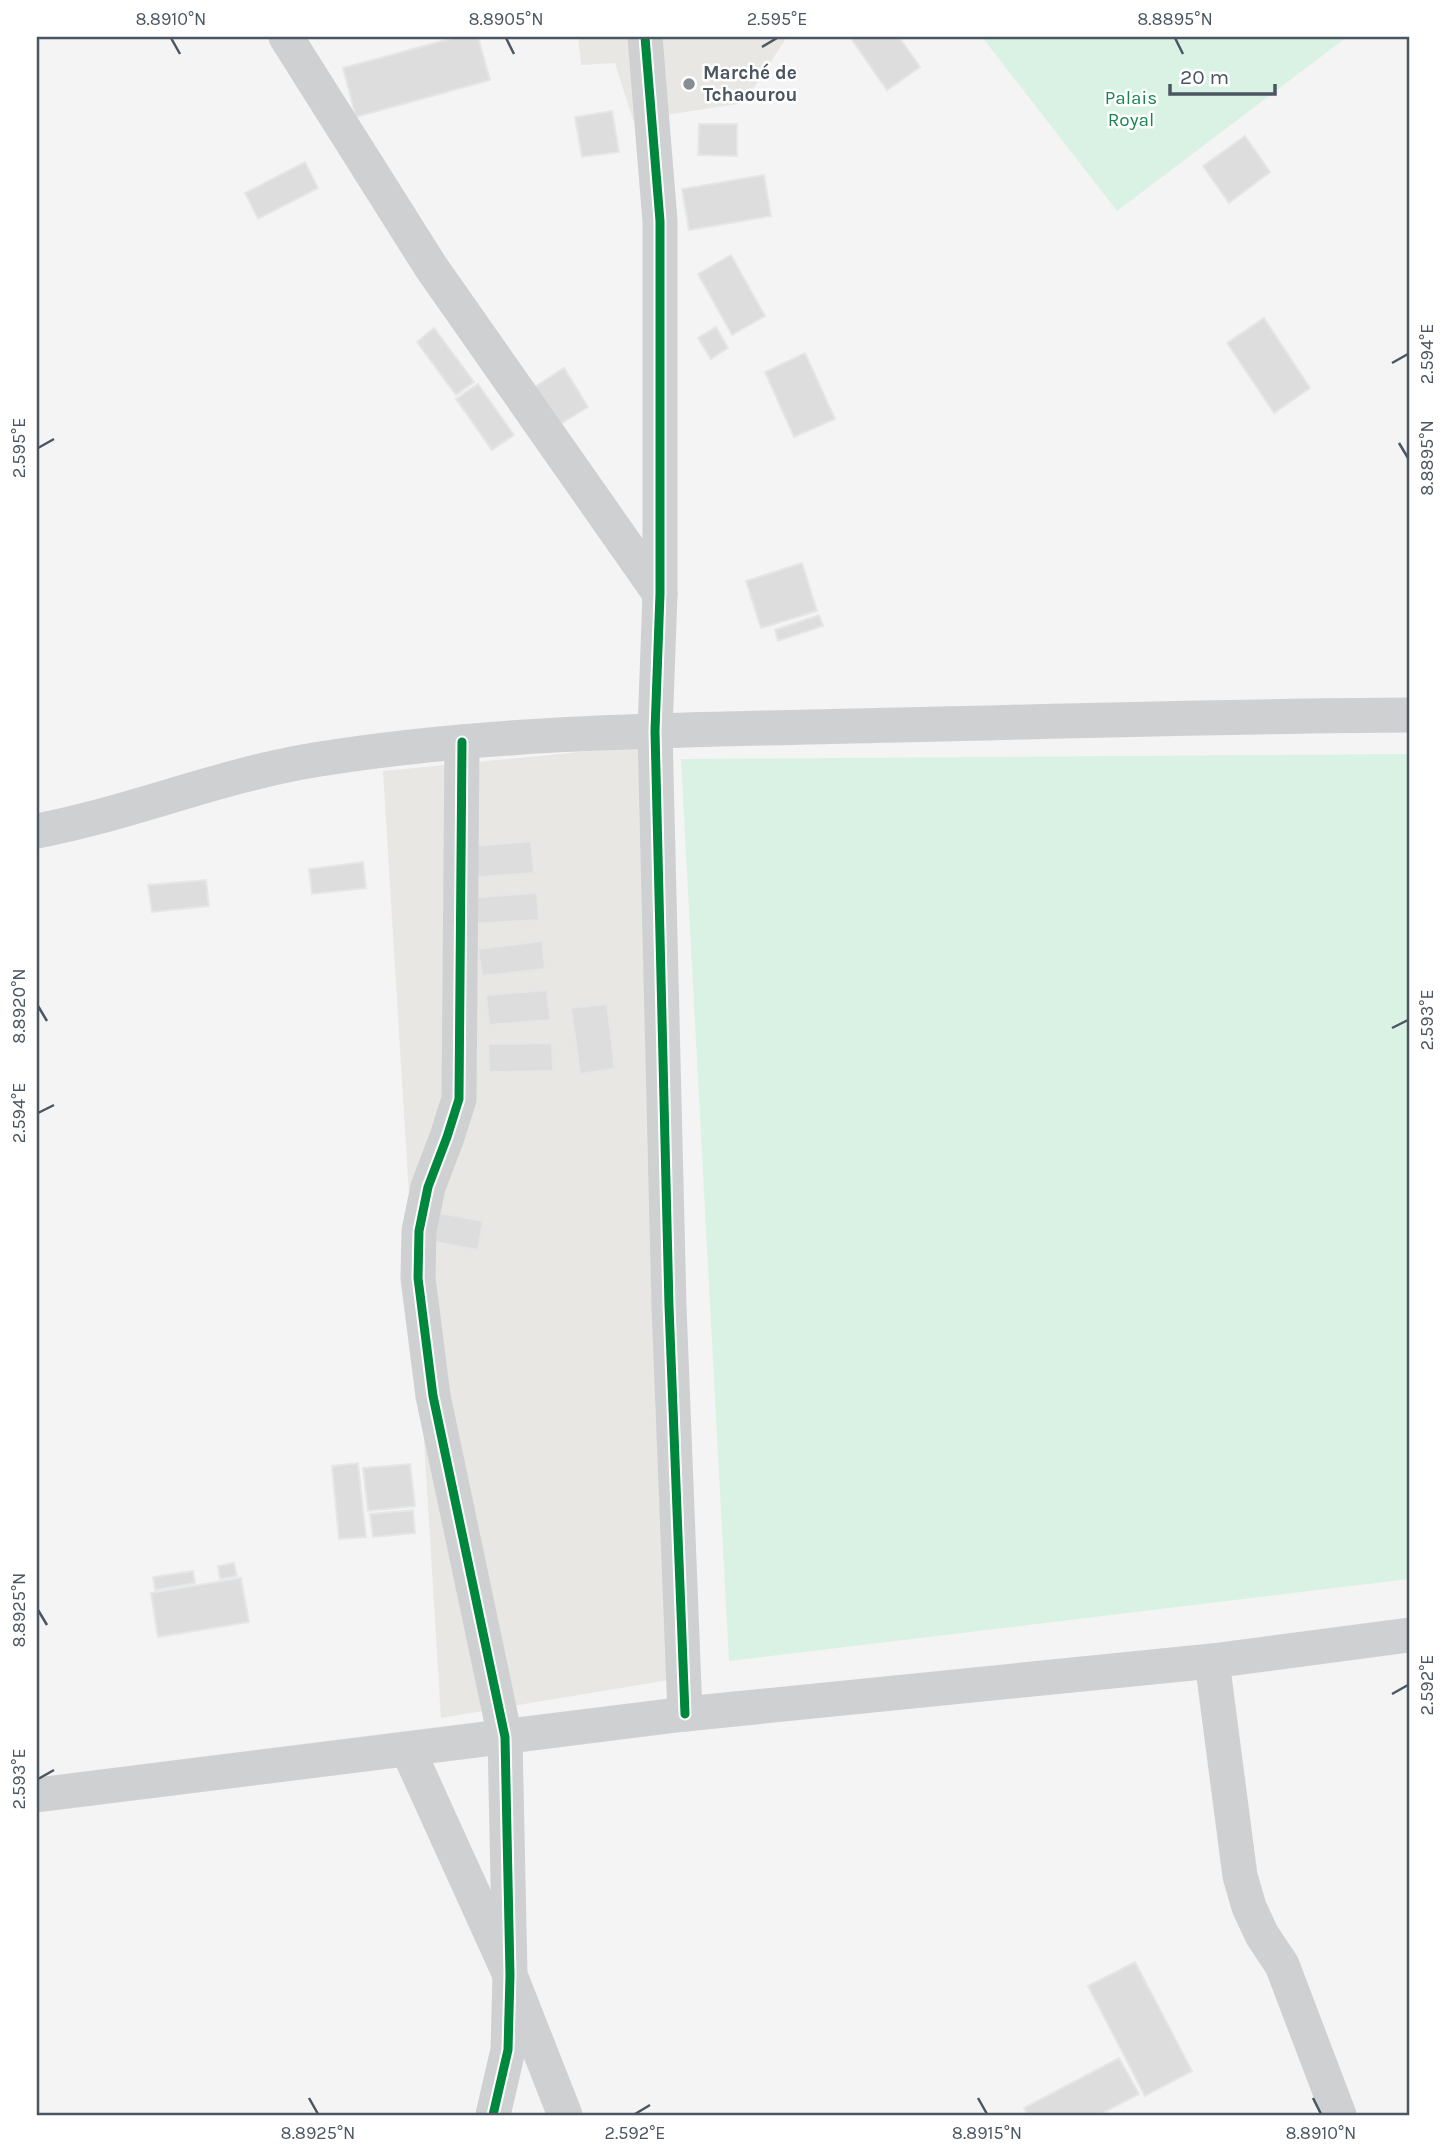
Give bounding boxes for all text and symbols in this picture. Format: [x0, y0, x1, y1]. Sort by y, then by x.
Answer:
text: 8.8910°N [136, 8, 206, 30]
text: 8.8905°N [468, 8, 544, 30]
text: 2.595°E [747, 8, 807, 30]
text: 8.8895°N [1137, 8, 1213, 30]
scale bar [1170, 52, 1274, 96]
place label: Marché de Tchaourou [703, 62, 797, 106]
text: 20 m [1180, 65, 1229, 89]
marker: Marché de Tchaourou [681, 76, 697, 92]
park label: Palais Royal [1105, 87, 1157, 131]
text: 2.594°E [1416, 324, 1438, 384]
text: 2.595°E [8, 418, 30, 478]
text: 8.8895°N [1416, 420, 1438, 496]
text: 8.8920°N [8, 968, 30, 1044]
text: 2.593°E [1416, 989, 1438, 1051]
text: 2.594°E [8, 1083, 30, 1143]
text: 8.8925°N [8, 1573, 30, 1647]
text: 2.592°E [1416, 1655, 1438, 1715]
text: 2.593°E [8, 1748, 30, 1810]
text: 8.8925°N [281, 2122, 355, 2144]
text: 2.592°E [605, 2122, 665, 2144]
text: 8.8915°N [952, 2122, 1022, 2144]
text: 8.8910°N [1286, 2122, 1356, 2144]

